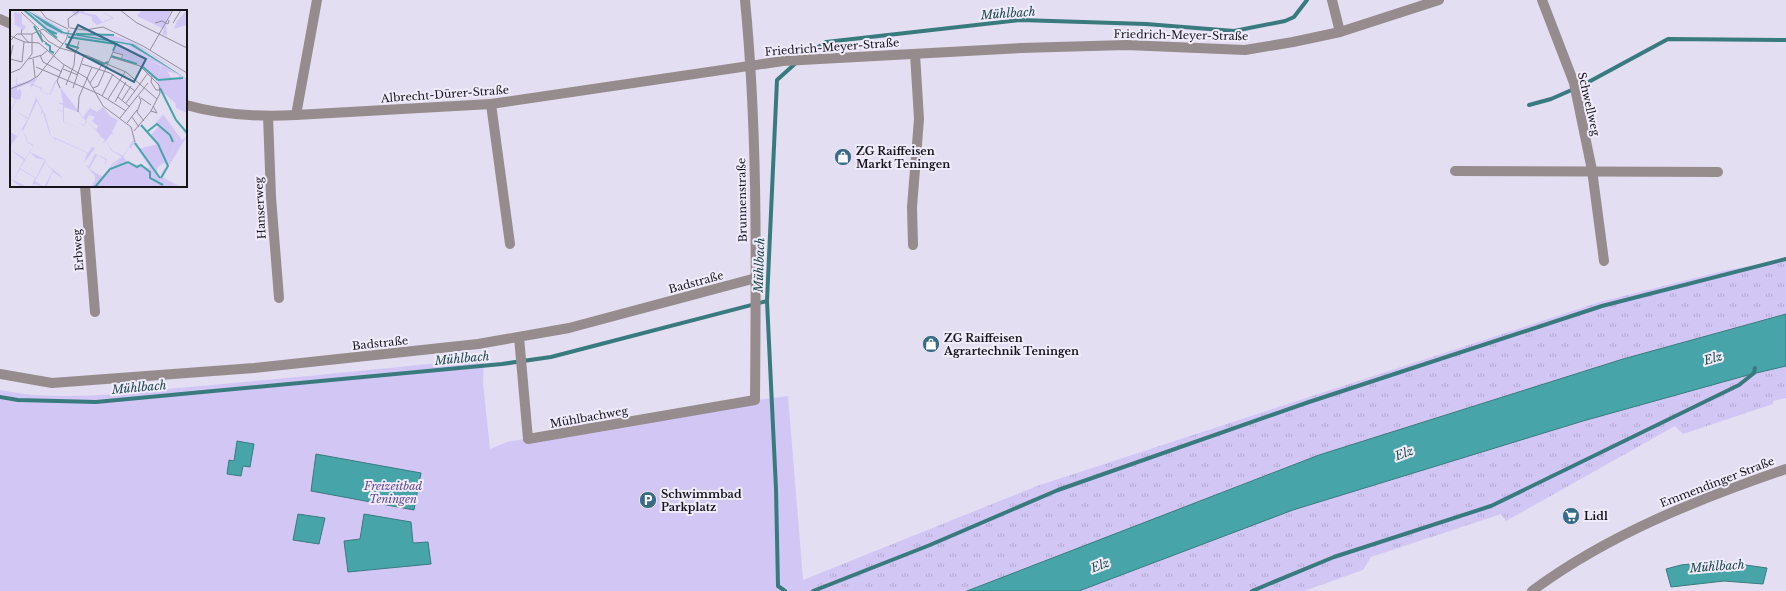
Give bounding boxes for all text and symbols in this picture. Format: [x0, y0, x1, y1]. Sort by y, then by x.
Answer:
water label: Mühlbach [979, 4, 1036, 22]
inset map [10, 10, 187, 187]
street label: Friedrich-Meyer-Straße [1114, 27, 1248, 43]
street label: Friedrich-Meyer-Straße [764, 35, 900, 59]
street label: Schwellweg [1575, 71, 1603, 138]
street label: Albrecht-Dürer-Straße [380, 83, 509, 106]
place label: ZG Raiffeisen Markt Teningen [856, 144, 950, 171]
shop icon: ZG Raiffeisen Markt Teningen [833, 147, 853, 167]
street label: Brunnenstraße [734, 158, 750, 242]
street label: Hanserweg [251, 176, 269, 240]
street label: Erbweg [70, 228, 86, 272]
water label: Mühlbach [751, 237, 767, 294]
street label: Badstraße [667, 268, 725, 296]
place label: ZG Raiffeisen Agrartechnik Teningen [943, 331, 1079, 358]
street label: Badstraße [351, 333, 409, 353]
shop icon: ZG Raiffeisen Agrartechnik Teningen [921, 334, 941, 354]
water label: Mühlbach [433, 348, 490, 368]
water label: Elz [1701, 348, 1724, 368]
water label: Mühlbach [110, 377, 167, 397]
street label: Mühlbachweg [549, 403, 629, 431]
water label: Elz [1392, 443, 1415, 464]
street label: Emmendinger Straße [1658, 454, 1776, 510]
park label: Freizeitbad Teningen [363, 479, 423, 506]
place label: Schwimmbad Parkplatz [661, 487, 742, 514]
parking icon: Schwimmbad Parkplatz [638, 490, 658, 510]
supermarket icon: Lidl [1561, 506, 1581, 526]
place label: Lidl [1584, 509, 1608, 523]
water label: Elz [1088, 555, 1111, 576]
water label: Mühlbach [1688, 557, 1745, 575]

